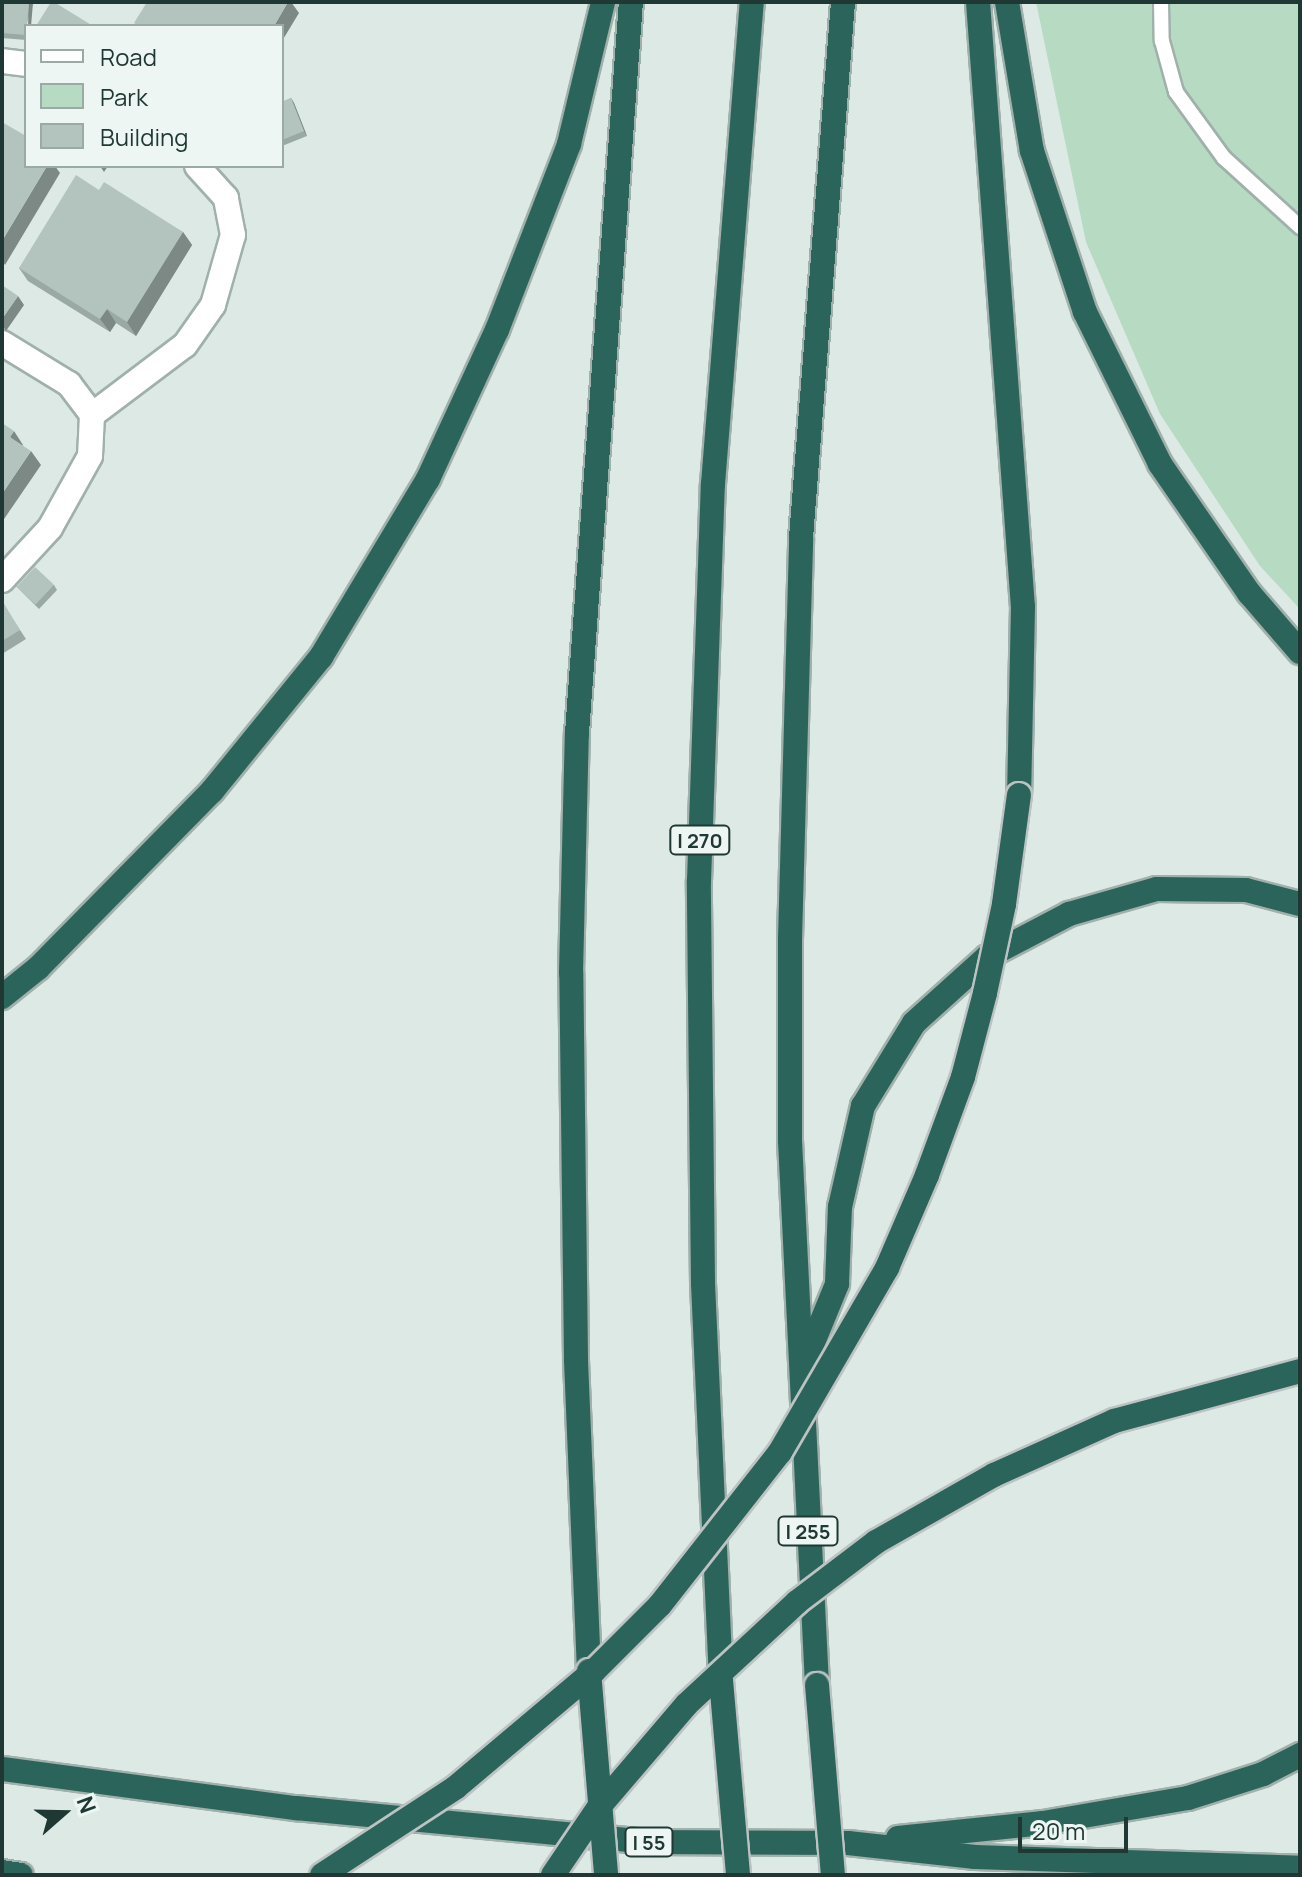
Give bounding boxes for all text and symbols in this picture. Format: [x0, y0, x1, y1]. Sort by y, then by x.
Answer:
legend [24, 24, 284, 168]
text: Road [100, 40, 157, 73]
text: Park [100, 80, 148, 113]
text: Building [100, 120, 188, 153]
road number: I 270 [668, 824, 732, 856]
road number: I 255 [776, 1515, 840, 1547]
north arrow [24, 1773, 104, 1853]
text: N [70, 1792, 103, 1817]
scale bar [1022, 1801, 1132, 1851]
text: 20 m [1032, 1814, 1085, 1847]
road number: I 55 [623, 1826, 675, 1858]

